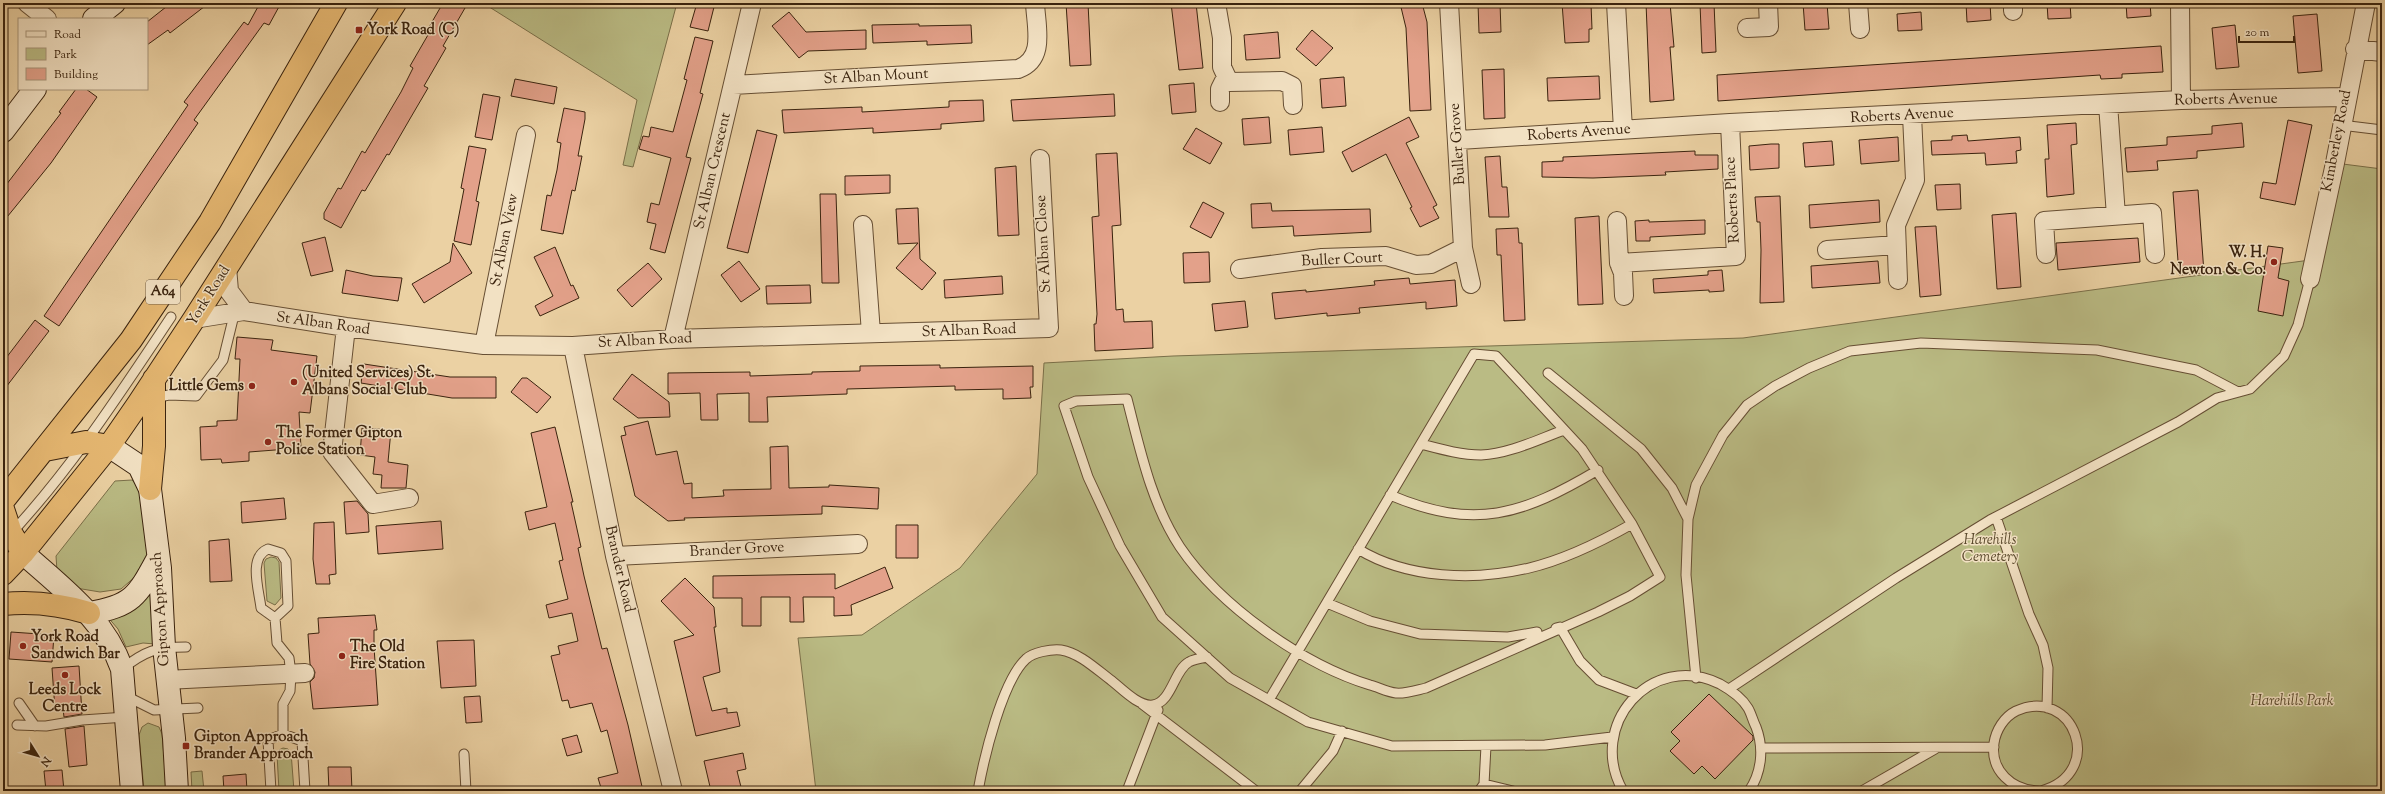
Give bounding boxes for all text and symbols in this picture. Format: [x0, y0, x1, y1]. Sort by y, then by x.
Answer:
legend [18, 18, 148, 90]
scale bar [2239, 18, 2294, 44]
place label: York Road (C) [367, 20, 460, 41]
text: 20 m [2245, 24, 2270, 42]
marker: York Road (C) [354, 25, 364, 35]
text: Road [54, 26, 81, 44]
text: Park [54, 46, 77, 64]
street label: St Alban Mount [823, 64, 929, 90]
text: Building [54, 66, 98, 84]
street label: Kimberley Road [2317, 88, 2357, 194]
street label: Roberts Avenue [2174, 89, 2278, 111]
street label: Buller Grove [1445, 102, 1471, 186]
street label: Roberts Avenue [1850, 103, 1954, 129]
street label: St Alban Crescent [689, 111, 737, 231]
street label: Roberts Avenue [1527, 119, 1631, 147]
street label: Roberts Place [1720, 156, 1746, 244]
street label: St Alban View [486, 192, 524, 288]
street label: St Alban Close [1031, 194, 1057, 294]
place label: W. H. Newton & Co. [2170, 243, 2266, 281]
street label: Buller Court [1301, 247, 1383, 273]
marker: W. H. Newton & Co. [2269, 257, 2279, 267]
street label: York Road [182, 261, 236, 330]
road number: A64 [146, 280, 180, 304]
street label: St Alban Road [275, 307, 372, 341]
street label: St Alban Road [921, 319, 1017, 343]
street label: St Alban Road [597, 328, 693, 354]
place label: (United Services) St. Albans Social Club [302, 363, 435, 401]
place label: Little Gems [169, 376, 244, 397]
marker: (United Services) St. Albans Social Club [289, 377, 299, 387]
marker: Little Gems [247, 381, 257, 391]
place label: The Former Gipton Police Station [276, 423, 402, 461]
marker: The Former Gipton Police Station [263, 437, 273, 447]
street label: Brander Road [599, 523, 639, 615]
park label: Harehills Cemetery [1962, 530, 2018, 568]
street label: Brander Grove [689, 537, 785, 563]
street label: Gipton Approach [147, 551, 175, 667]
place label: York Road Sandwich Bar [31, 627, 120, 665]
place label: The Old Fire Station [350, 637, 425, 675]
marker: York Road Sandwich Bar [18, 641, 28, 651]
marker: The Old Fire Station [337, 651, 347, 661]
marker: Leeds Lock Centre [60, 670, 70, 680]
place label: Leeds Lock Centre [29, 680, 102, 718]
park label: Harehills Park [2251, 691, 2334, 712]
place label: Gipton Approach Brander Approach [194, 727, 314, 765]
north arrow [18, 736, 58, 776]
marker: Gipton Approach Brander Approach [181, 741, 191, 751]
text: N [36, 752, 55, 770]

